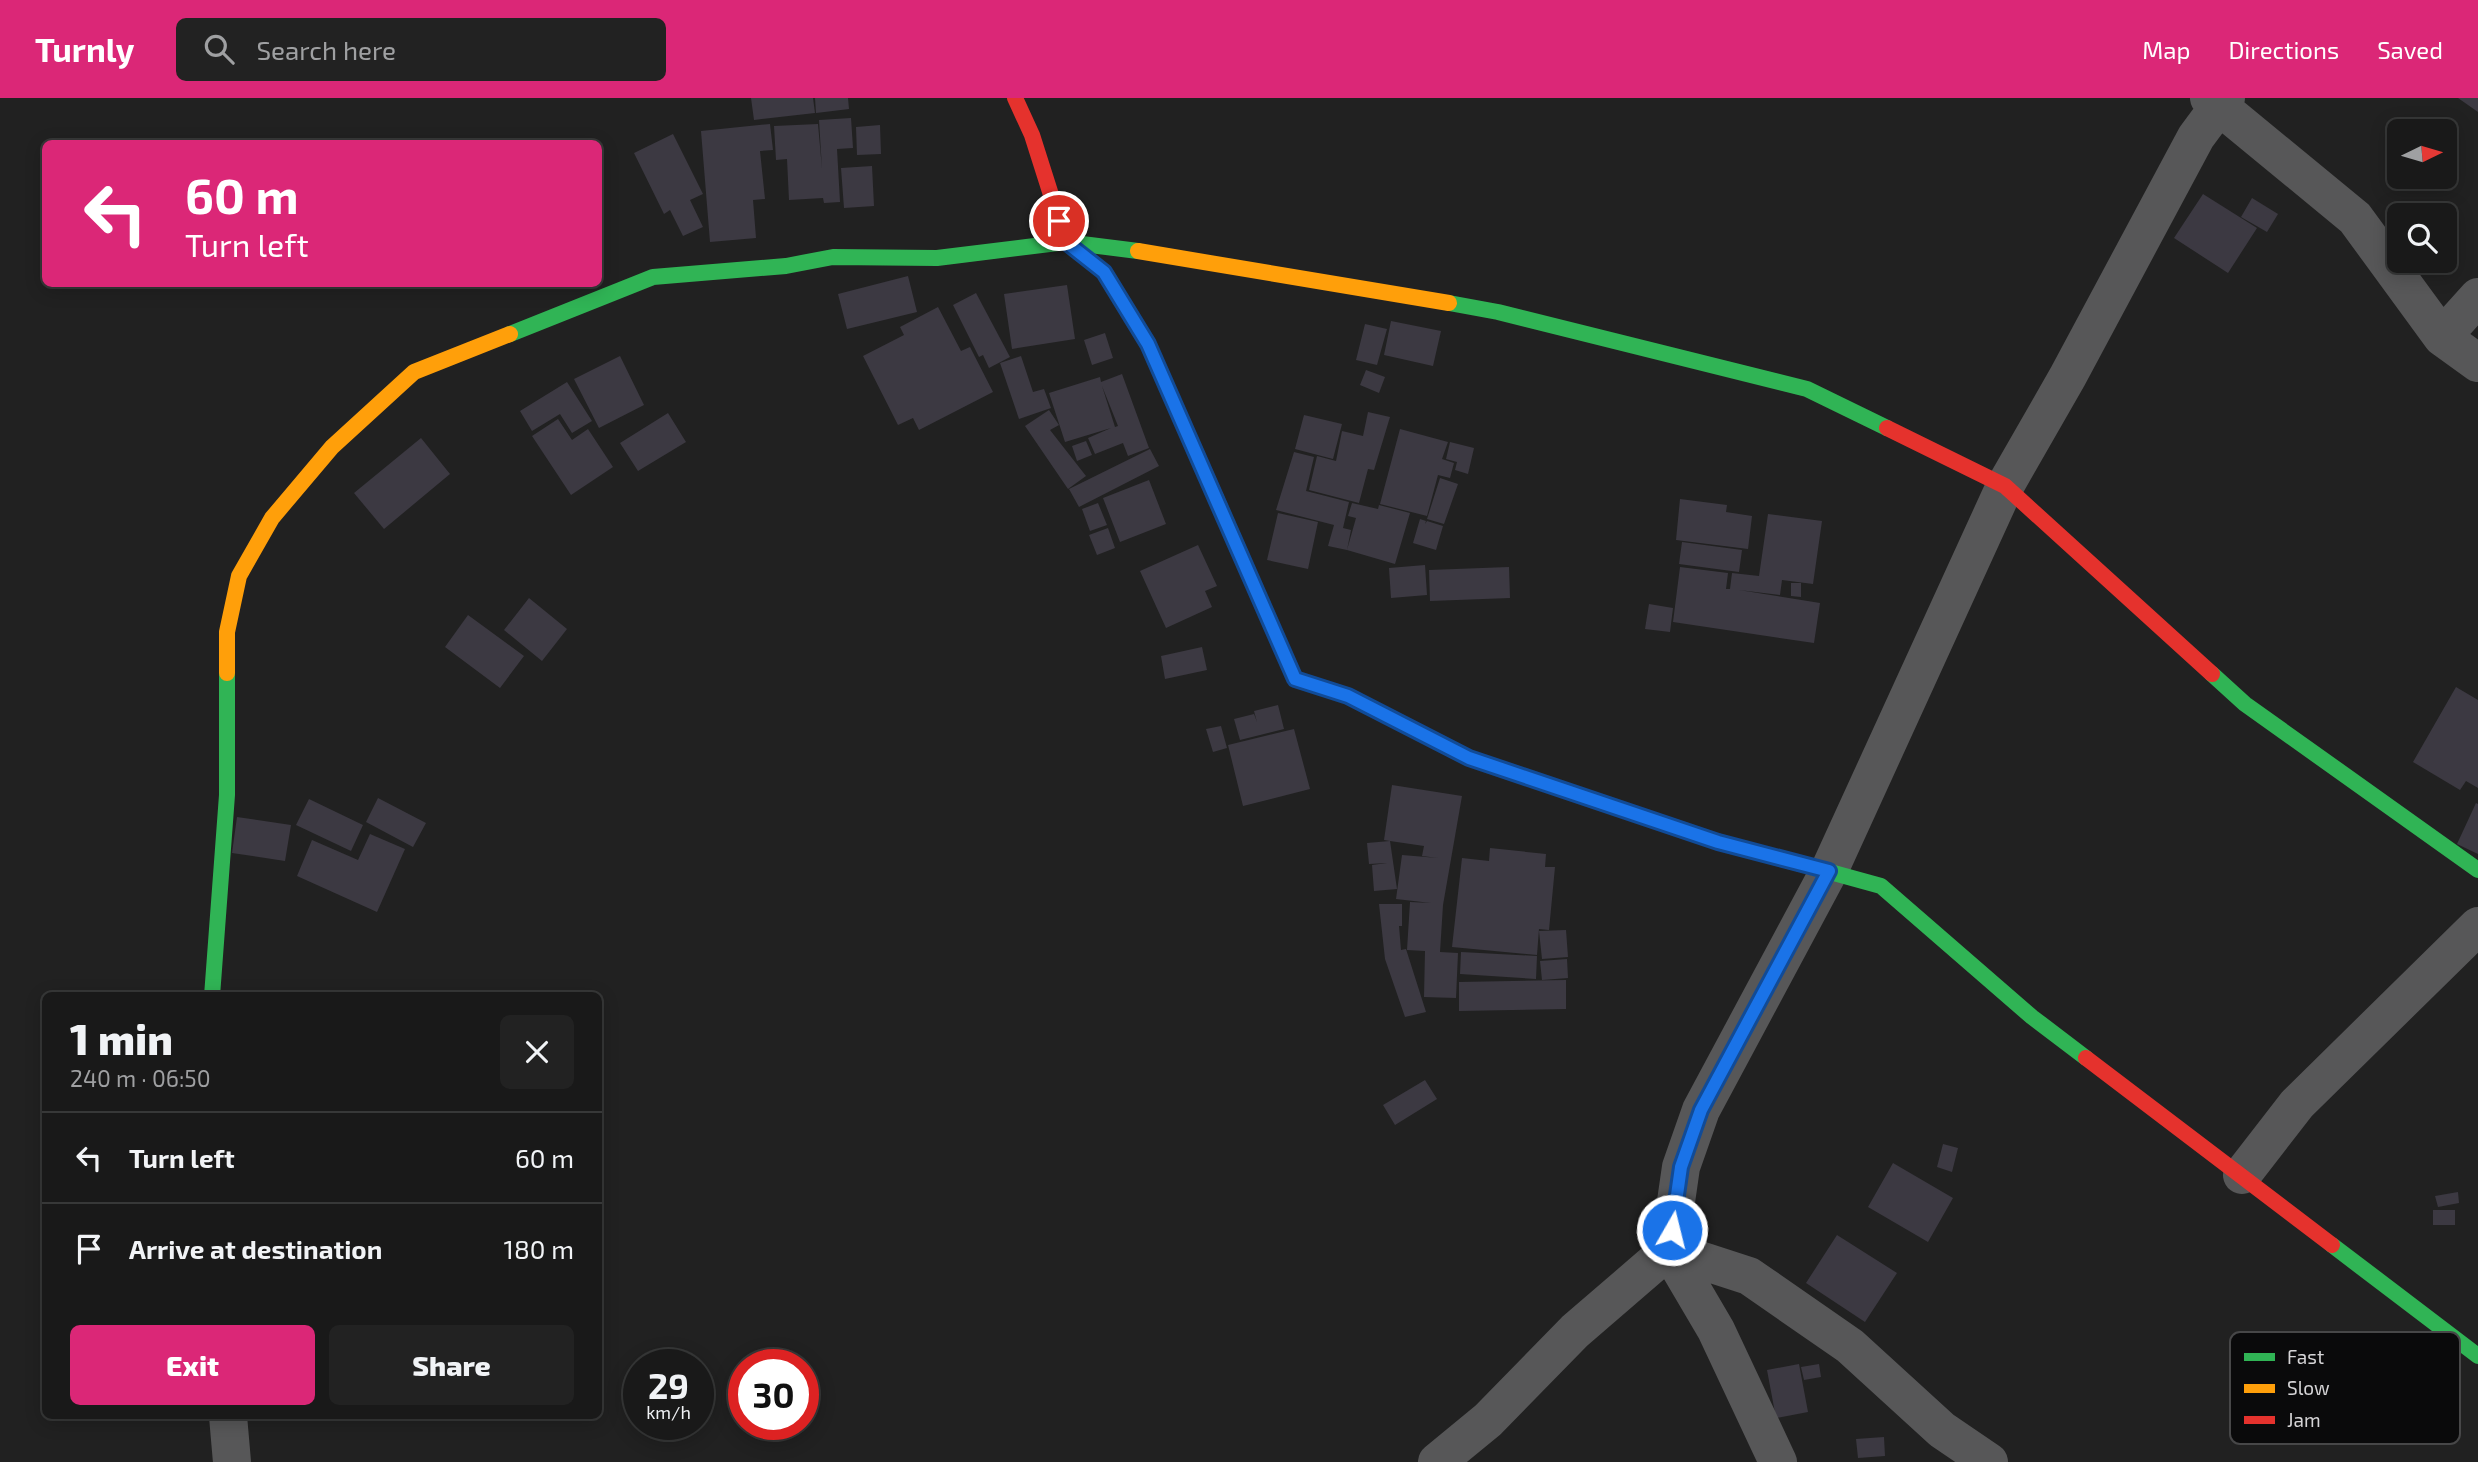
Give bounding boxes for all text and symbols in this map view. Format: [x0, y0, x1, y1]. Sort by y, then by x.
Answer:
search box [176, 18, 666, 81]
text: Turnly [35, 29, 134, 69]
icon: search [200, 30, 238, 68]
text: Search here [256, 34, 396, 65]
text: Map [2142, 35, 2190, 64]
text: Directions [2228, 35, 2339, 64]
text: Saved [2377, 35, 2443, 64]
north arrow [2387, 119, 2457, 189]
map controls [2387, 119, 2457, 273]
text: 60 m [185, 165, 299, 224]
icon: left [70, 168, 161, 259]
pin [1029, 191, 1089, 251]
icon: arrive [1040, 202, 1078, 240]
button: search [2387, 203, 2457, 273]
text: Turn left [185, 225, 309, 263]
text: 1 min [70, 1013, 173, 1063]
button: close [500, 1015, 574, 1089]
text: 240 m · 06:50 [70, 1064, 211, 1092]
icon: left [70, 1139, 108, 1177]
text: Turn left [129, 1142, 235, 1173]
text: 60 m [515, 1142, 574, 1173]
position arrow [1635, 1193, 1709, 1267]
icon: arrive [70, 1230, 108, 1268]
text: Arrive at destination [129, 1233, 382, 1264]
text: 180 m [504, 1233, 574, 1264]
button: Exit [70, 1325, 315, 1405]
button: Share [329, 1325, 574, 1405]
legend [2230, 1332, 2460, 1444]
text: Fast [2287, 1345, 2324, 1368]
speed limit sign: 30 [728, 1349, 819, 1440]
text: 29 [648, 1364, 689, 1406]
text: Slow [2287, 1376, 2330, 1399]
text: km/h [646, 1401, 691, 1423]
text: Jam [2287, 1408, 2321, 1431]

